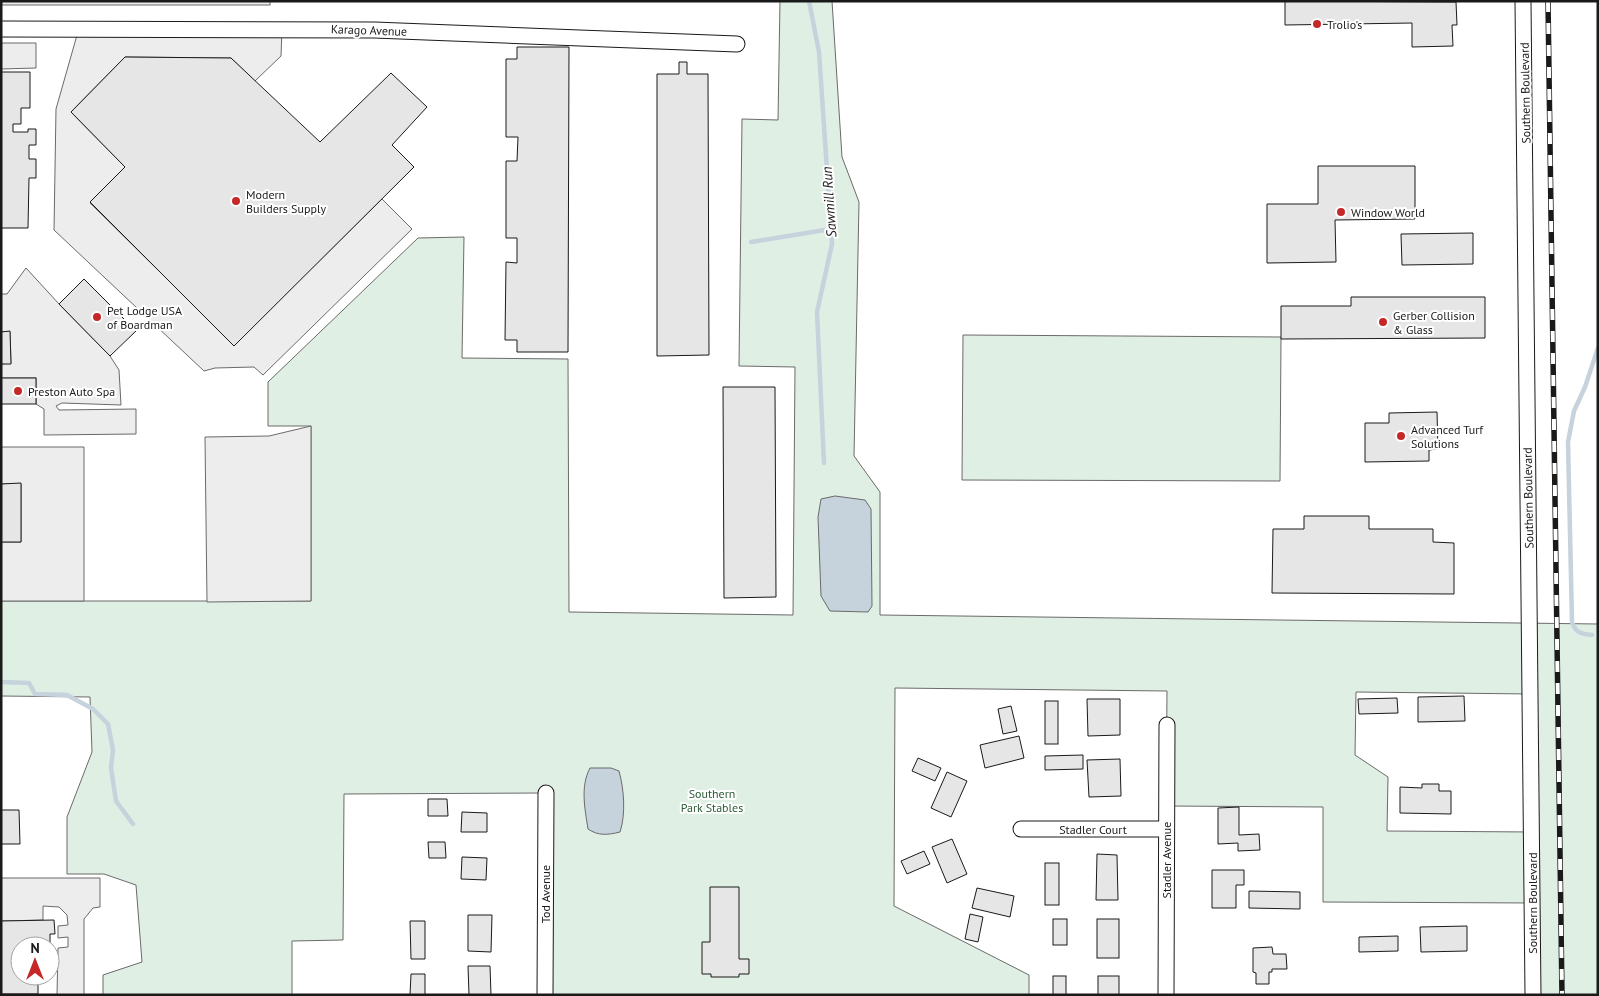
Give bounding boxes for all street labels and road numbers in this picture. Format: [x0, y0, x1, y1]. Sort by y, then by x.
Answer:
street label: Karago Avenue [331, 21, 407, 39]
street label: Southern Boulevard [1517, 42, 1533, 144]
street label: Southern Boulevard [1520, 447, 1536, 549]
street label: Stadler Court [1059, 822, 1127, 837]
street label: Stadler Avenue [1159, 822, 1174, 898]
street label: Southern Boulevard [1525, 852, 1540, 954]
street label: Tod Avenue [538, 865, 553, 923]

